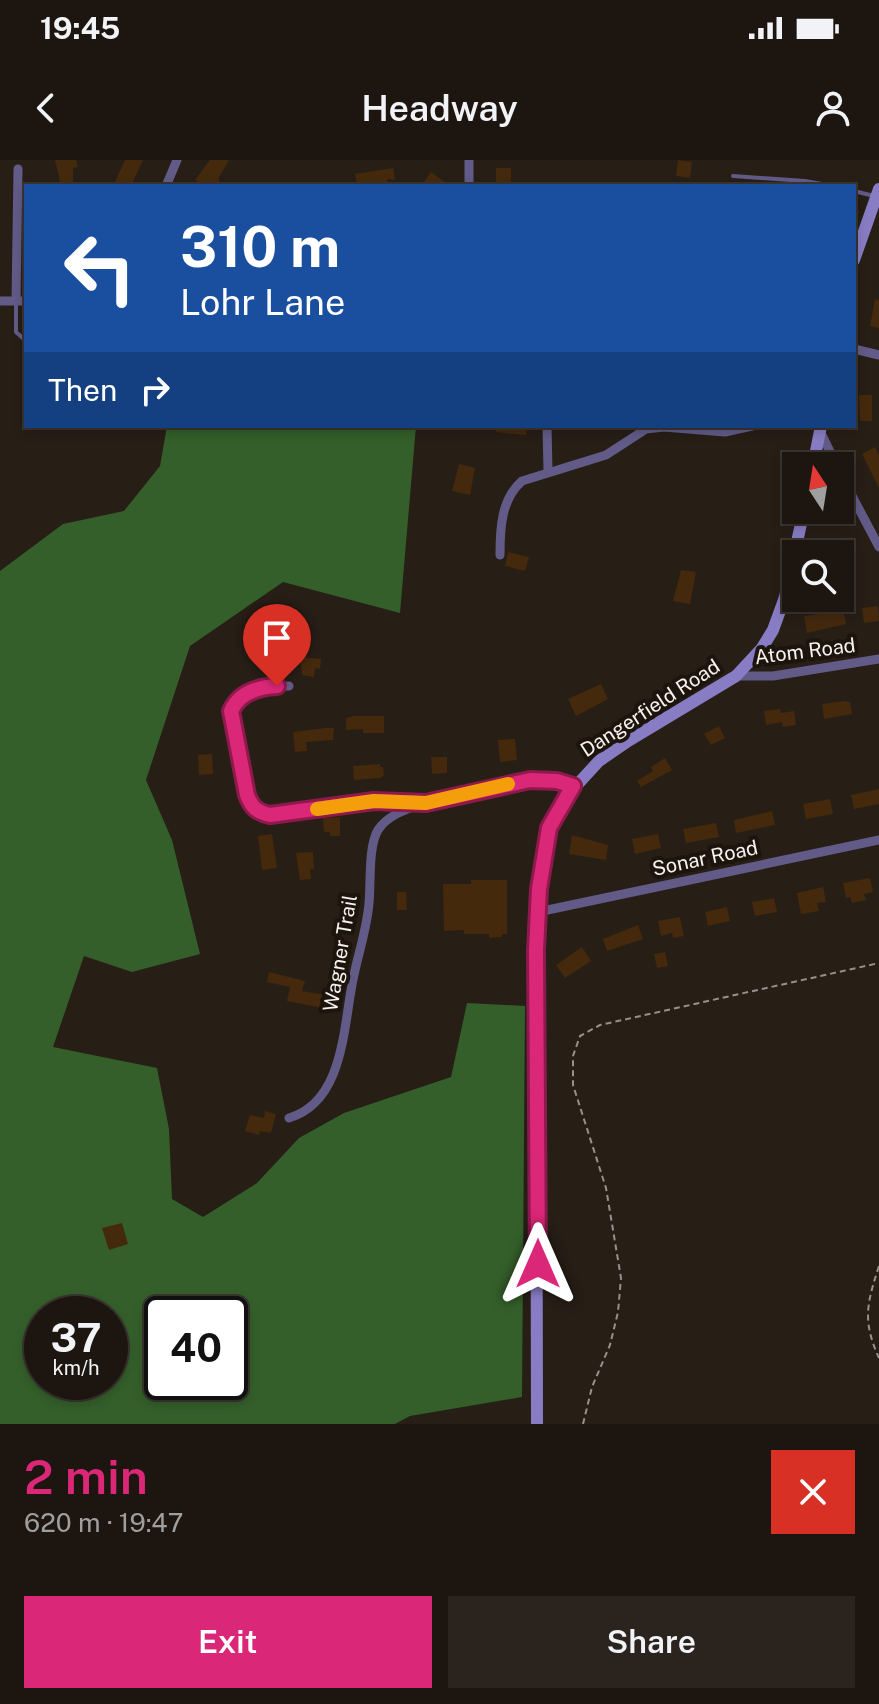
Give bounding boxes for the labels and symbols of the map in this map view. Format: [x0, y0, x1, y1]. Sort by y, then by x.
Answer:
north arrow [782, 452, 854, 524]
pin [243, 604, 311, 686]
street label: Atom Road [753, 633, 857, 669]
street label: Dangerfield Road [576, 654, 724, 762]
street label: Sonar Road [650, 835, 760, 881]
street label: Wagner Trail [318, 893, 362, 1013]
position arrow [496, 1222, 580, 1306]
speed limit sign: 40 [144, 1296, 248, 1400]

